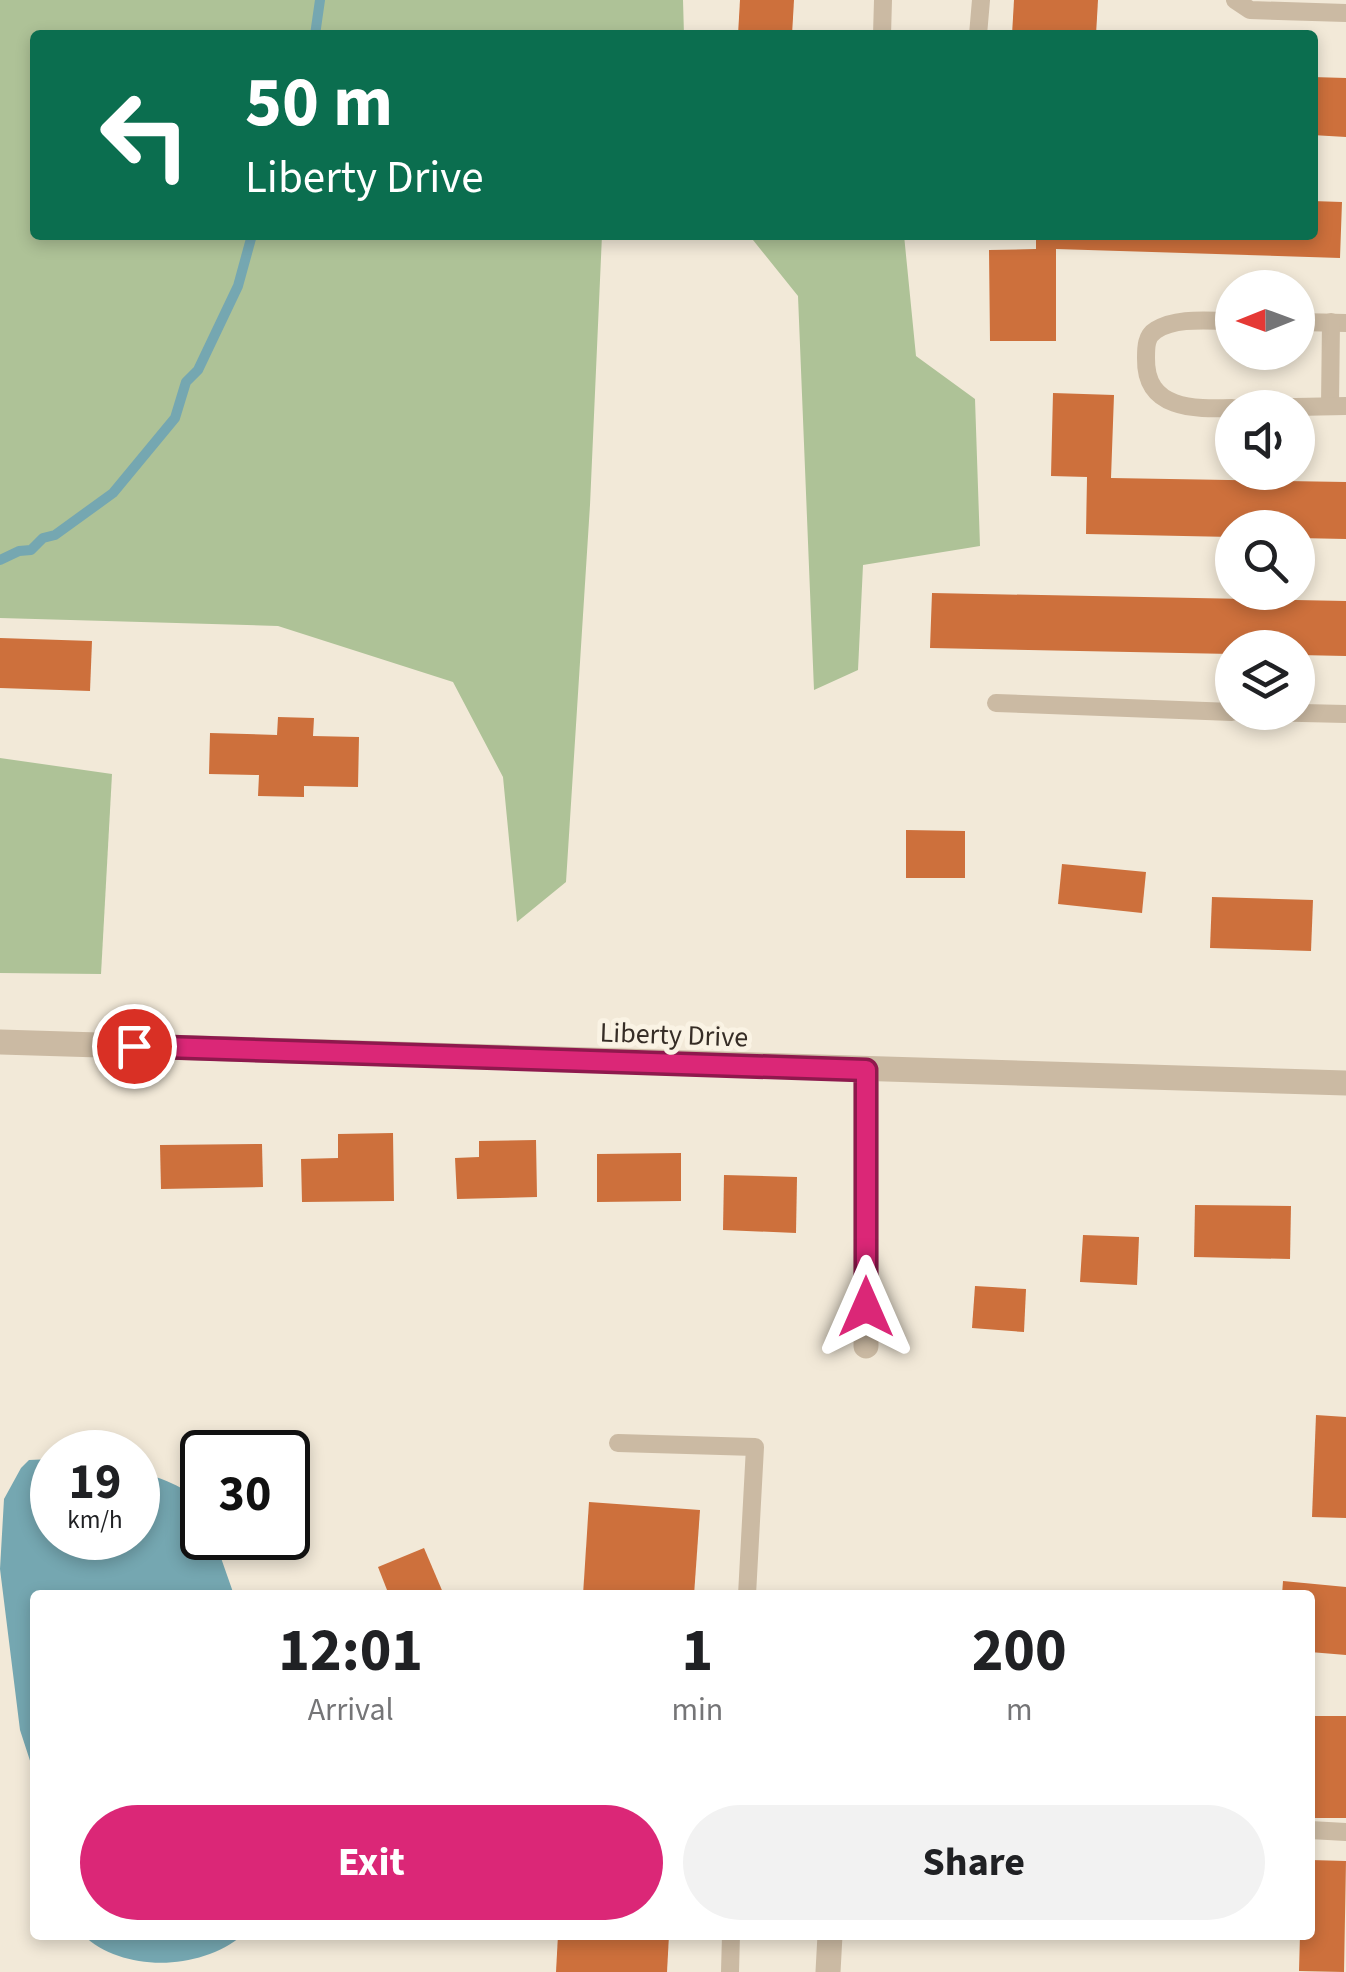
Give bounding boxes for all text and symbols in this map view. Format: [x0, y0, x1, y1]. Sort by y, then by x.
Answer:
text: 50 m [245, 53, 393, 153]
icon: left [80, 70, 210, 200]
text: Liberty Drive [245, 146, 484, 210]
north arrow [1215, 270, 1315, 370]
map controls [1215, 270, 1315, 730]
button: sound [1215, 390, 1315, 490]
button: search [1215, 510, 1315, 610]
button: layers [1215, 630, 1315, 730]
pin [92, 1004, 177, 1089]
street label: Liberty Drive [599, 1012, 749, 1058]
icon: arrive [107, 1019, 162, 1074]
position arrow [814, 1255, 918, 1359]
speed limit sign: 30 [180, 1430, 310, 1560]
text: 19 [69, 1447, 121, 1518]
text: km/h [67, 1502, 123, 1538]
text: 12:01 [278, 1609, 423, 1694]
text: 1 [682, 1609, 713, 1694]
text: 200 [972, 1609, 1067, 1694]
text: Arrival [308, 1687, 394, 1733]
text: min [671, 1687, 723, 1733]
text: m [1006, 1687, 1032, 1733]
button: Exit [80, 1805, 663, 1920]
button: Share [683, 1805, 1265, 1920]

